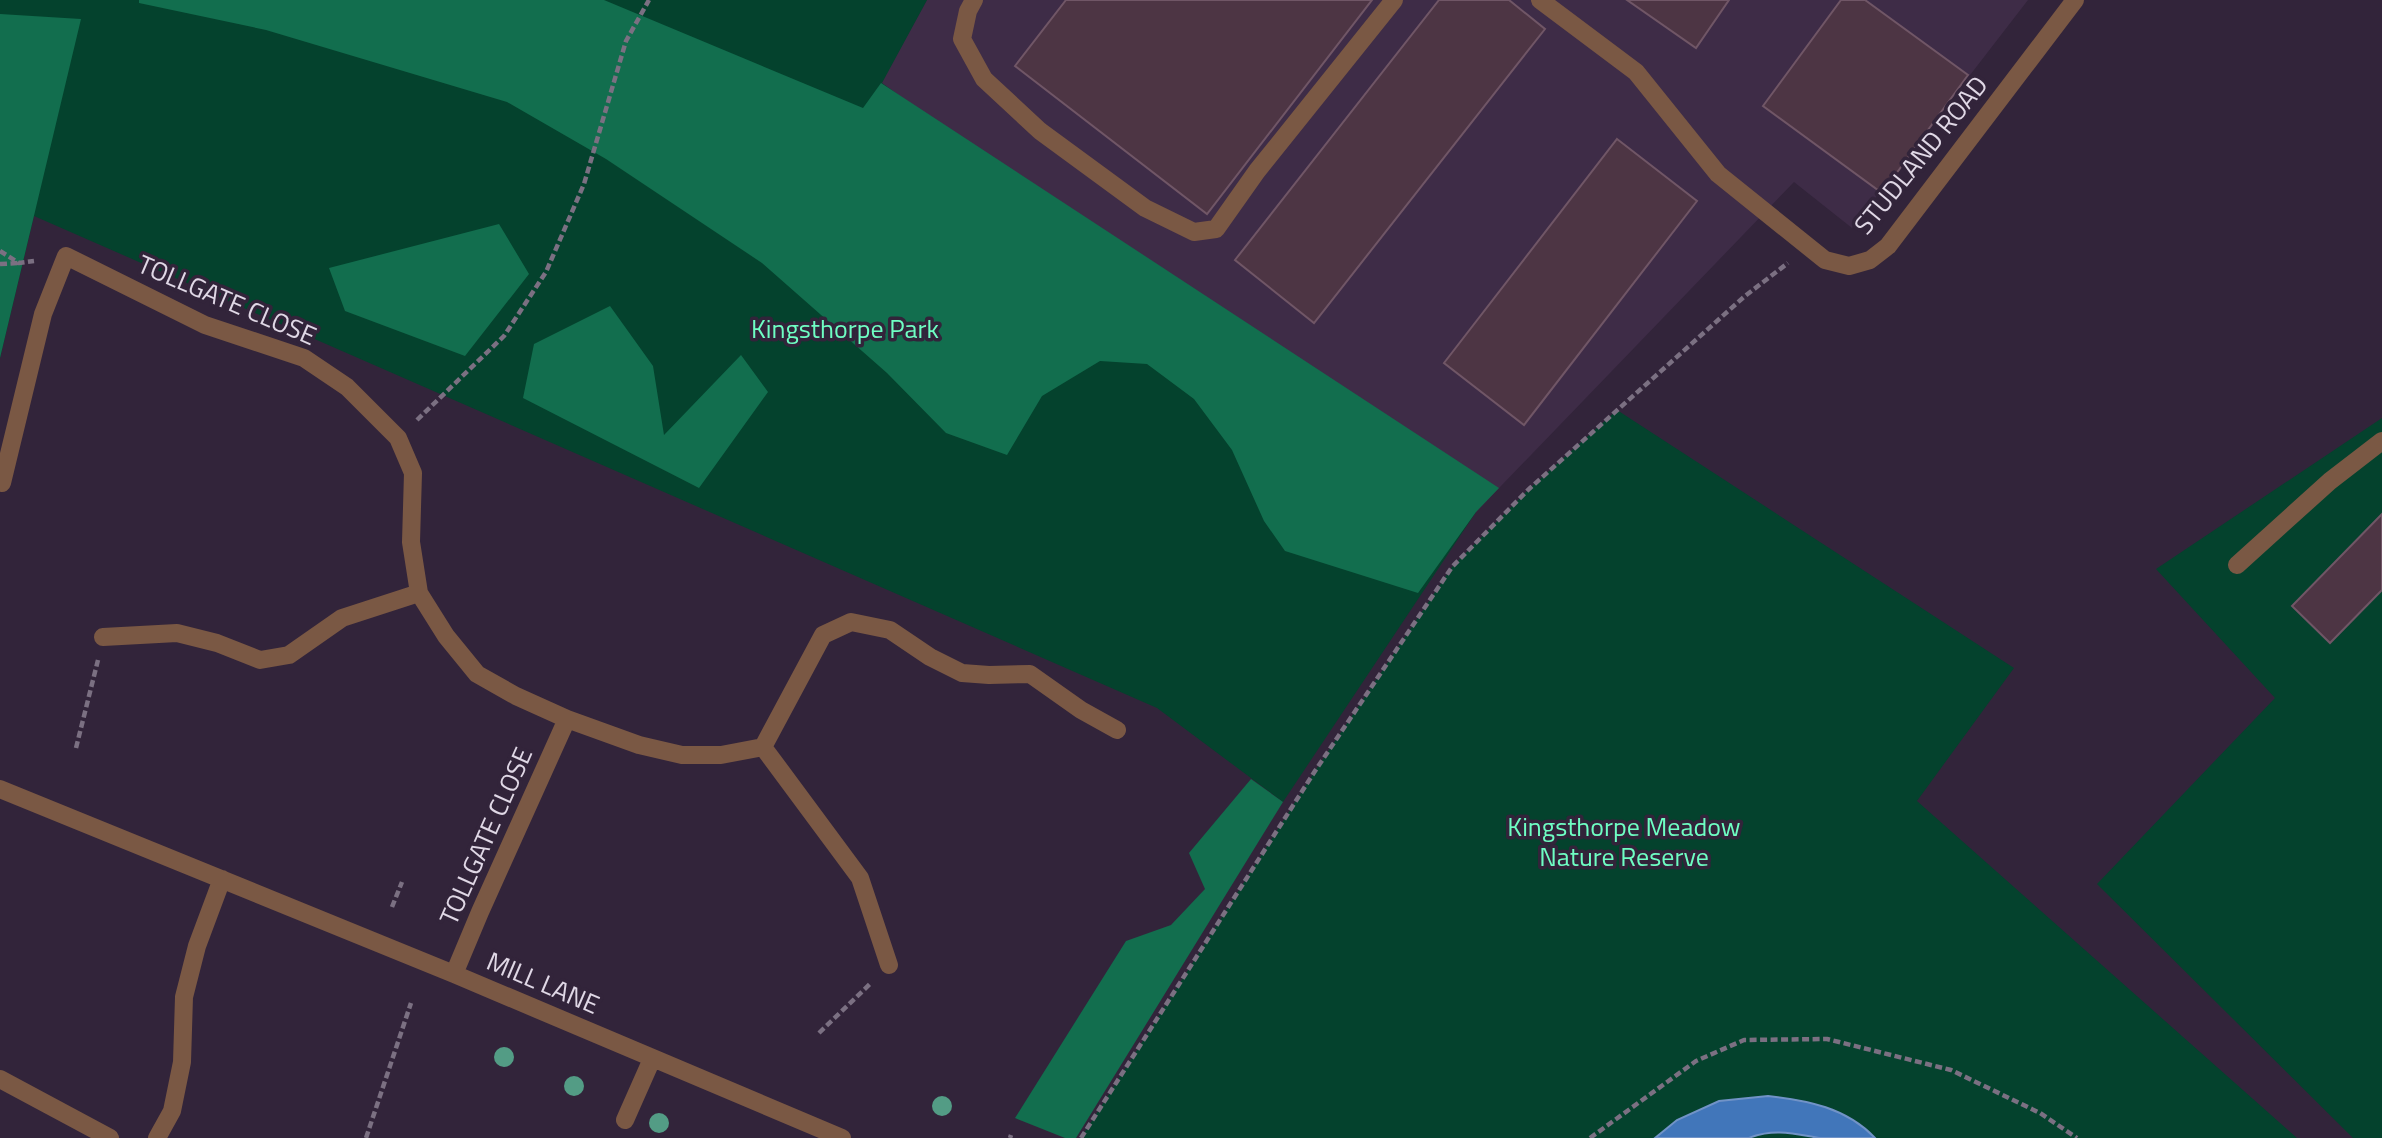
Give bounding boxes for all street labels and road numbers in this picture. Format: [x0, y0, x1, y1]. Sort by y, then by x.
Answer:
street label: STUDLAND ROAD [1844, 67, 1997, 243]
street label: TOLLGATE CLOSE [132, 244, 322, 355]
street label: TOLLGATE CLOSE [429, 741, 542, 931]
street label: MILL LANE [481, 941, 605, 1024]

